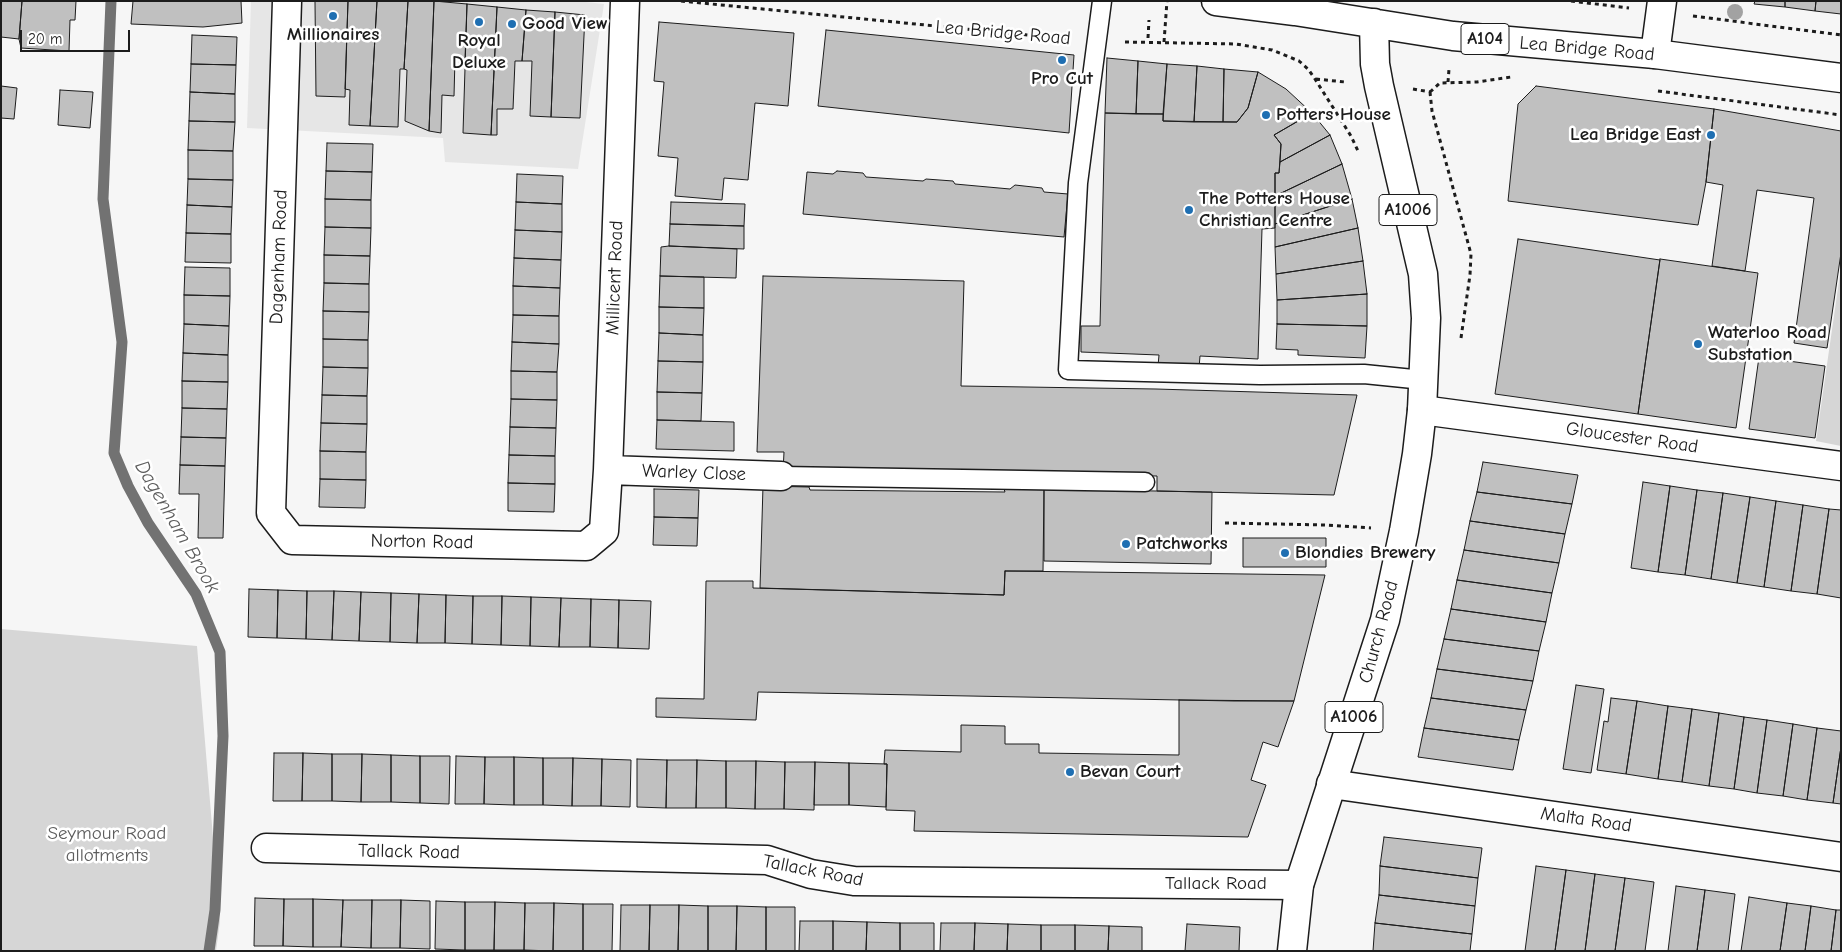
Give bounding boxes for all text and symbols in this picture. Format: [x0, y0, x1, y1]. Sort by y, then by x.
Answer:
marker: Millionaires [327, 10, 339, 22]
place label: Good View [522, 13, 608, 35]
marker: Royal Deluxe [473, 16, 485, 28]
street label: Lea Bridge Road [935, 16, 1071, 50]
marker: Good View [506, 18, 518, 30]
scale bar [22, 20, 132, 52]
road number: A104 [1461, 23, 1509, 54]
place label: Millionaires [287, 24, 379, 46]
text: 20 m [28, 30, 62, 48]
place label: Royal Deluxe [452, 30, 506, 74]
street label: Lea Bridge Road [1519, 32, 1655, 66]
marker: Pro Cut [1056, 54, 1068, 66]
place label: Pro Cut [1031, 68, 1093, 90]
place label: Potters House [1276, 104, 1391, 126]
marker: Potters House [1260, 109, 1272, 121]
place label: Lea Bridge East [1570, 124, 1701, 146]
marker: Lea Bridge East [1705, 129, 1717, 141]
place label: The Potters House Christian Centre [1199, 188, 1350, 232]
street label: Dagenham Road [265, 189, 293, 325]
road number: A1006 [1379, 194, 1437, 226]
marker: The Potters House Christian Centre [1183, 204, 1195, 216]
street label: Millicent Road [602, 220, 628, 336]
place label: Waterloo Road Substation [1708, 322, 1827, 366]
marker: Waterloo Road Substation [1692, 338, 1704, 350]
street label: Gloucester Road [1564, 417, 1700, 459]
water label: Dagenham Brook [129, 456, 225, 598]
street label: Warley Close [642, 460, 746, 486]
street label: Norton Road [370, 530, 474, 554]
place label: Patchworks [1136, 533, 1227, 555]
marker: Patchworks [1120, 538, 1132, 550]
place label: Blondies Brewery [1295, 542, 1435, 564]
marker: Blondies Brewery [1279, 547, 1291, 559]
street label: Church Road [1354, 578, 1404, 686]
road number: A1006 [1325, 702, 1383, 732]
place label: Bevan Court [1080, 761, 1180, 783]
marker: Bevan Court [1064, 766, 1076, 778]
street label: Malta Road [1539, 802, 1633, 838]
park label: Seymour Road allotments [48, 823, 166, 867]
street label: Tallack Road [358, 840, 460, 864]
street label: Tallack Road [761, 850, 865, 892]
street label: Tallack Road [1165, 873, 1267, 895]

